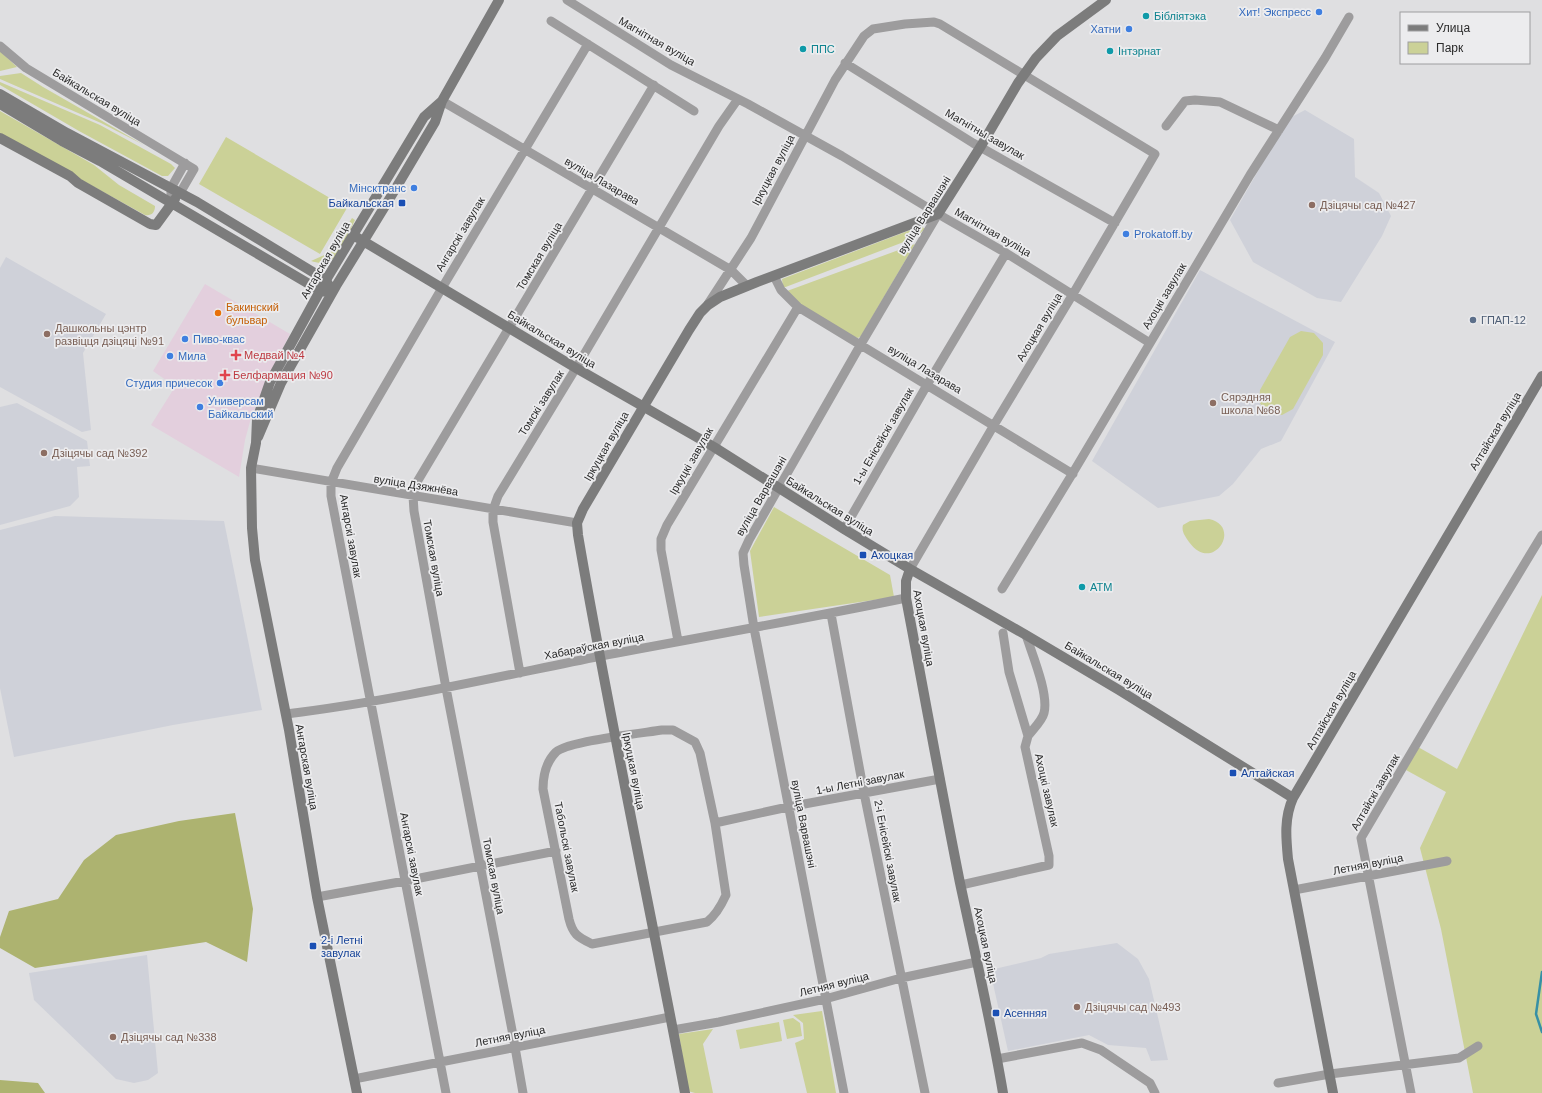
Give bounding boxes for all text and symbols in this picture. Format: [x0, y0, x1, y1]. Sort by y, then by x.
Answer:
place label: Хит! Экспресс [1239, 6, 1311, 18]
marker: Хит! Экспресс [1314, 7, 1324, 17]
place label: Бібліятэка [1154, 10, 1207, 22]
marker: Бібліятэка [1141, 11, 1151, 21]
legend [1400, 12, 1530, 64]
street label: Магнітная вуліца [617, 14, 698, 68]
text: Улица [1436, 21, 1470, 35]
place label: Хатни [1091, 23, 1121, 35]
marker: Хатни [1124, 24, 1134, 34]
text: Парк [1436, 41, 1464, 55]
place label: ППС [811, 43, 835, 55]
marker: ППС [798, 44, 808, 54]
place label: Інтэрнат [1118, 45, 1161, 57]
marker: Інтэрнат [1105, 46, 1115, 56]
street label: Байкальская вуліца [51, 66, 144, 129]
street label: Магнітны завулак [943, 106, 1027, 162]
street label: Іркуцкая вуліца [749, 132, 797, 207]
street label: вуліца Лазарава [563, 155, 642, 208]
street label: вуліца Варвашэні [895, 174, 953, 256]
place label: Мінсктранс [349, 182, 406, 194]
marker: Мінсктранс [409, 183, 419, 193]
street label: Ангарскі завулак [433, 194, 487, 273]
place label: Байкальская [329, 197, 394, 209]
marker: Байкальская [397, 198, 407, 208]
place label: Дзіцячы сад №427 [1320, 199, 1416, 211]
marker: Дзіцячы сад №427 [1307, 200, 1317, 210]
street label: Магнітная вуліца [953, 205, 1034, 259]
street label: Ангарская вуліца [298, 218, 352, 301]
street label: Томская вуліца [514, 219, 565, 292]
place label: Prokatoff.by [1134, 228, 1193, 240]
marker: Prokatoff.by [1121, 229, 1131, 239]
street label: Ахоцкі завулак [1140, 261, 1189, 331]
street label: Ахоцкая вуліца [1014, 290, 1065, 363]
place label: Бакинский бульвар [226, 301, 279, 326]
marker: Бакинский бульвар [213, 308, 223, 318]
street label: Байкальская вуліца [506, 308, 599, 371]
place label: ГПАП-12 [1481, 314, 1526, 326]
marker: ГПАП-12 [1468, 315, 1478, 325]
place label: Дашкольны цэнтр развіцця дзіцяці №91 [55, 322, 164, 347]
marker: Дашкольны цэнтр развіцця дзіцяці №91 [42, 329, 52, 339]
place label: Пиво-квас [193, 333, 245, 345]
marker: Пиво-квас [180, 334, 190, 344]
street label: вуліца Лазарава [886, 342, 965, 396]
place label: Медвай №4 [244, 349, 305, 361]
place label: Мила [178, 350, 207, 362]
marker: Медвай №4 [231, 350, 241, 360]
marker: Мила [165, 351, 175, 361]
street label: Томскі завулак [516, 368, 566, 438]
place label: Белфармация №90 [233, 369, 333, 381]
marker: Белфармация №90 [220, 370, 230, 380]
place label: Студия причесок [126, 377, 212, 389]
marker: Студия причесок [215, 378, 225, 388]
street label: 1-ы Енісейскі завулак [850, 385, 916, 486]
street label: Алтайская вуліца [1467, 389, 1523, 472]
place label: Сярэдняя школа №68 [1221, 391, 1280, 416]
place label: Универсам Байкальский [208, 395, 273, 420]
marker: Сярэдняя школа №68 [1208, 398, 1218, 408]
marker: Универсам Байкальский [195, 402, 205, 412]
street label: Іркуцкая вуліца [581, 408, 631, 483]
street label: Іркуцкі завулак [667, 425, 715, 497]
place label: Дзіцячы сад №392 [52, 447, 148, 459]
marker: Дзіцячы сад №392 [39, 448, 49, 458]
street label: вуліца Варвашэні [733, 454, 789, 538]
street label: вуліца Дзяжнёва [373, 472, 460, 498]
street label: Байкальская вуліца [784, 474, 877, 538]
street label: Ангарскі завулак [338, 493, 364, 579]
street label: Томская вуліца [421, 519, 447, 598]
place label: Ахоцкая [871, 549, 913, 561]
marker: Ахоцкая [858, 550, 868, 560]
place label: АТМ [1090, 581, 1112, 593]
marker: АТМ [1077, 582, 1087, 592]
street label: Ахоцкая вуліца [911, 589, 937, 668]
street label: Хабараўская вуліца [543, 630, 646, 662]
street label: Байкальская вуліца [1063, 639, 1156, 702]
street label: Алтайская вуліца [1304, 668, 1359, 751]
street label: Ангарская вуліца [294, 723, 321, 812]
street label: Іркуцкая вуліца [621, 731, 648, 811]
street label: Ахоцкі завулак [1033, 752, 1061, 828]
street label: Алтайскі завулак [1348, 752, 1402, 832]
place label: Алтайская [1241, 767, 1295, 779]
street label: 1-ы Летні завулак [815, 768, 905, 796]
marker: Алтайская [1228, 768, 1238, 778]
street label: вуліца Варвашэні [790, 779, 818, 869]
street label: 2-і Енісейскі завулак [872, 799, 904, 903]
street label: Табольскі завулак [552, 801, 582, 893]
street label: Ангарскі завулак [398, 811, 426, 897]
street label: Томская вуліца [481, 837, 507, 916]
street label: Летняя вуліца [1332, 851, 1405, 877]
street label: Ахоцкая вуліца [972, 906, 1000, 985]
place label: 2-і Летні завулак [321, 934, 363, 959]
marker: 2-і Летні завулак [308, 941, 318, 951]
street label: Летняя вуліца [798, 969, 871, 998]
place label: Дзіцячы сад №493 [1085, 1001, 1181, 1013]
marker: Дзіцячы сад №493 [1072, 1002, 1082, 1012]
place label: Асенняя [1004, 1007, 1047, 1019]
marker: Асенняя [991, 1008, 1001, 1018]
street label: Летняя вуліца [474, 1023, 547, 1049]
place label: Дзіцячы сад №338 [121, 1031, 217, 1043]
marker: Дзіцячы сад №338 [108, 1032, 118, 1042]

